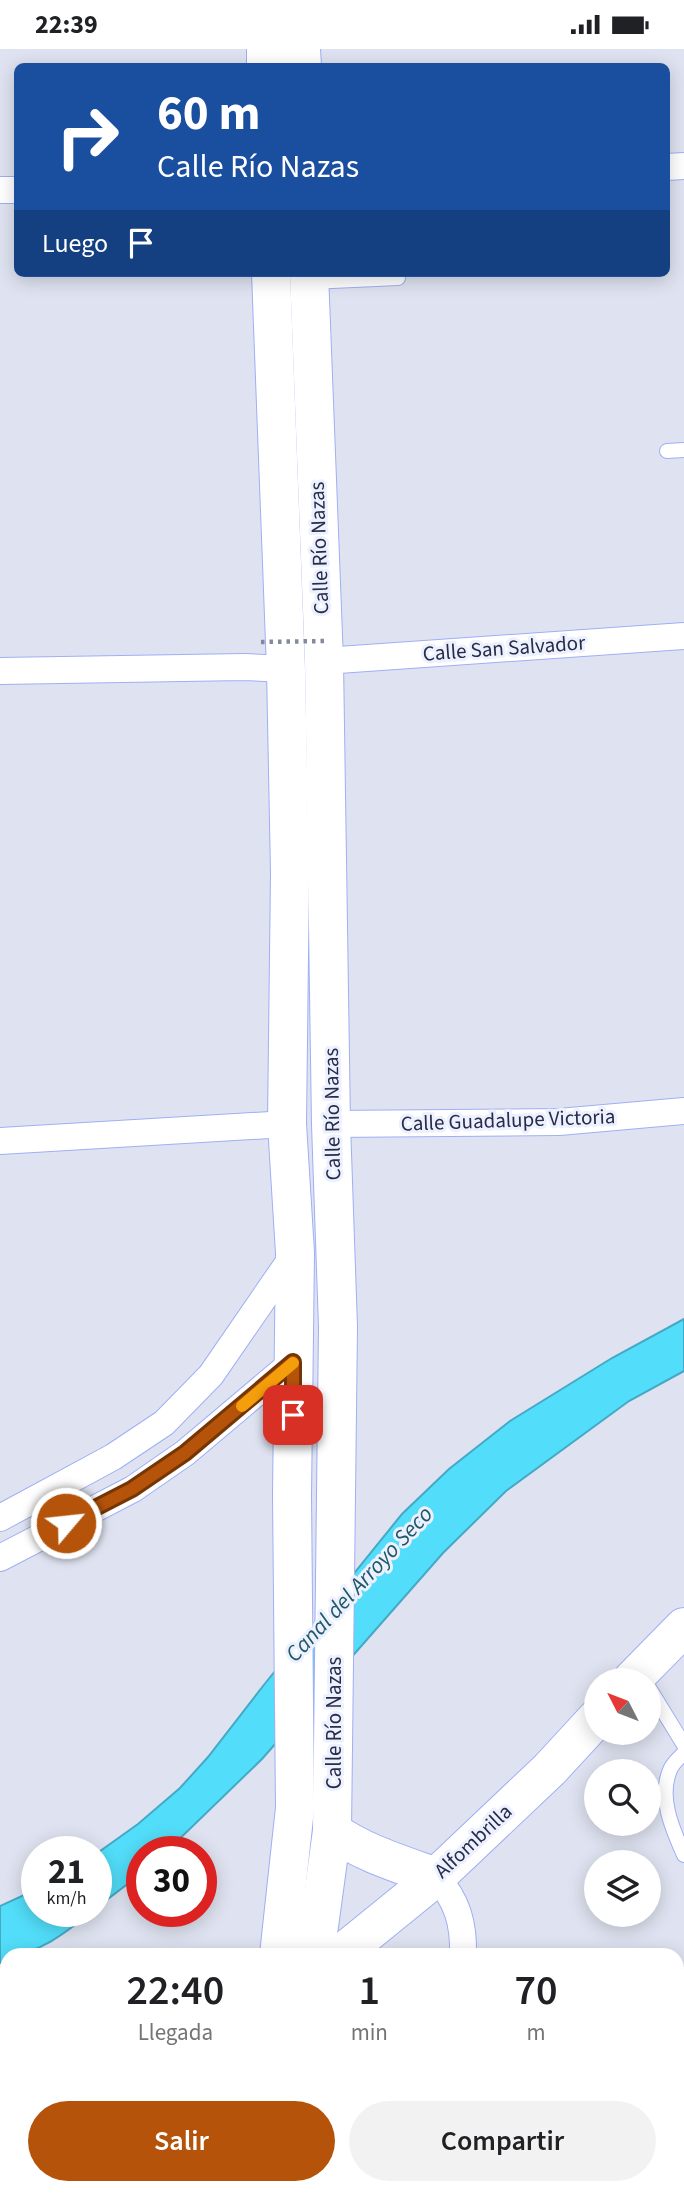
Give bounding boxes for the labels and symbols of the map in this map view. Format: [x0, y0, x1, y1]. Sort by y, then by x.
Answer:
street label: Calle Río Nazas [302, 481, 336, 615]
street label: Calle San Salvador [422, 627, 587, 669]
street label: Calle Río Nazas [316, 1047, 348, 1181]
street label: Calle Guadalupe Victoria [400, 1101, 616, 1139]
pin [263, 1385, 323, 1445]
position arrow [29, 1486, 103, 1560]
water label: Canal del Arroyo Seco [278, 1499, 440, 1669]
street label: Calle Río Nazas [319, 1657, 349, 1789]
north arrow [584, 1668, 662, 1745]
street label: Alfombrilla [427, 1797, 519, 1885]
speed limit sign: 30 [126, 1836, 217, 1927]

